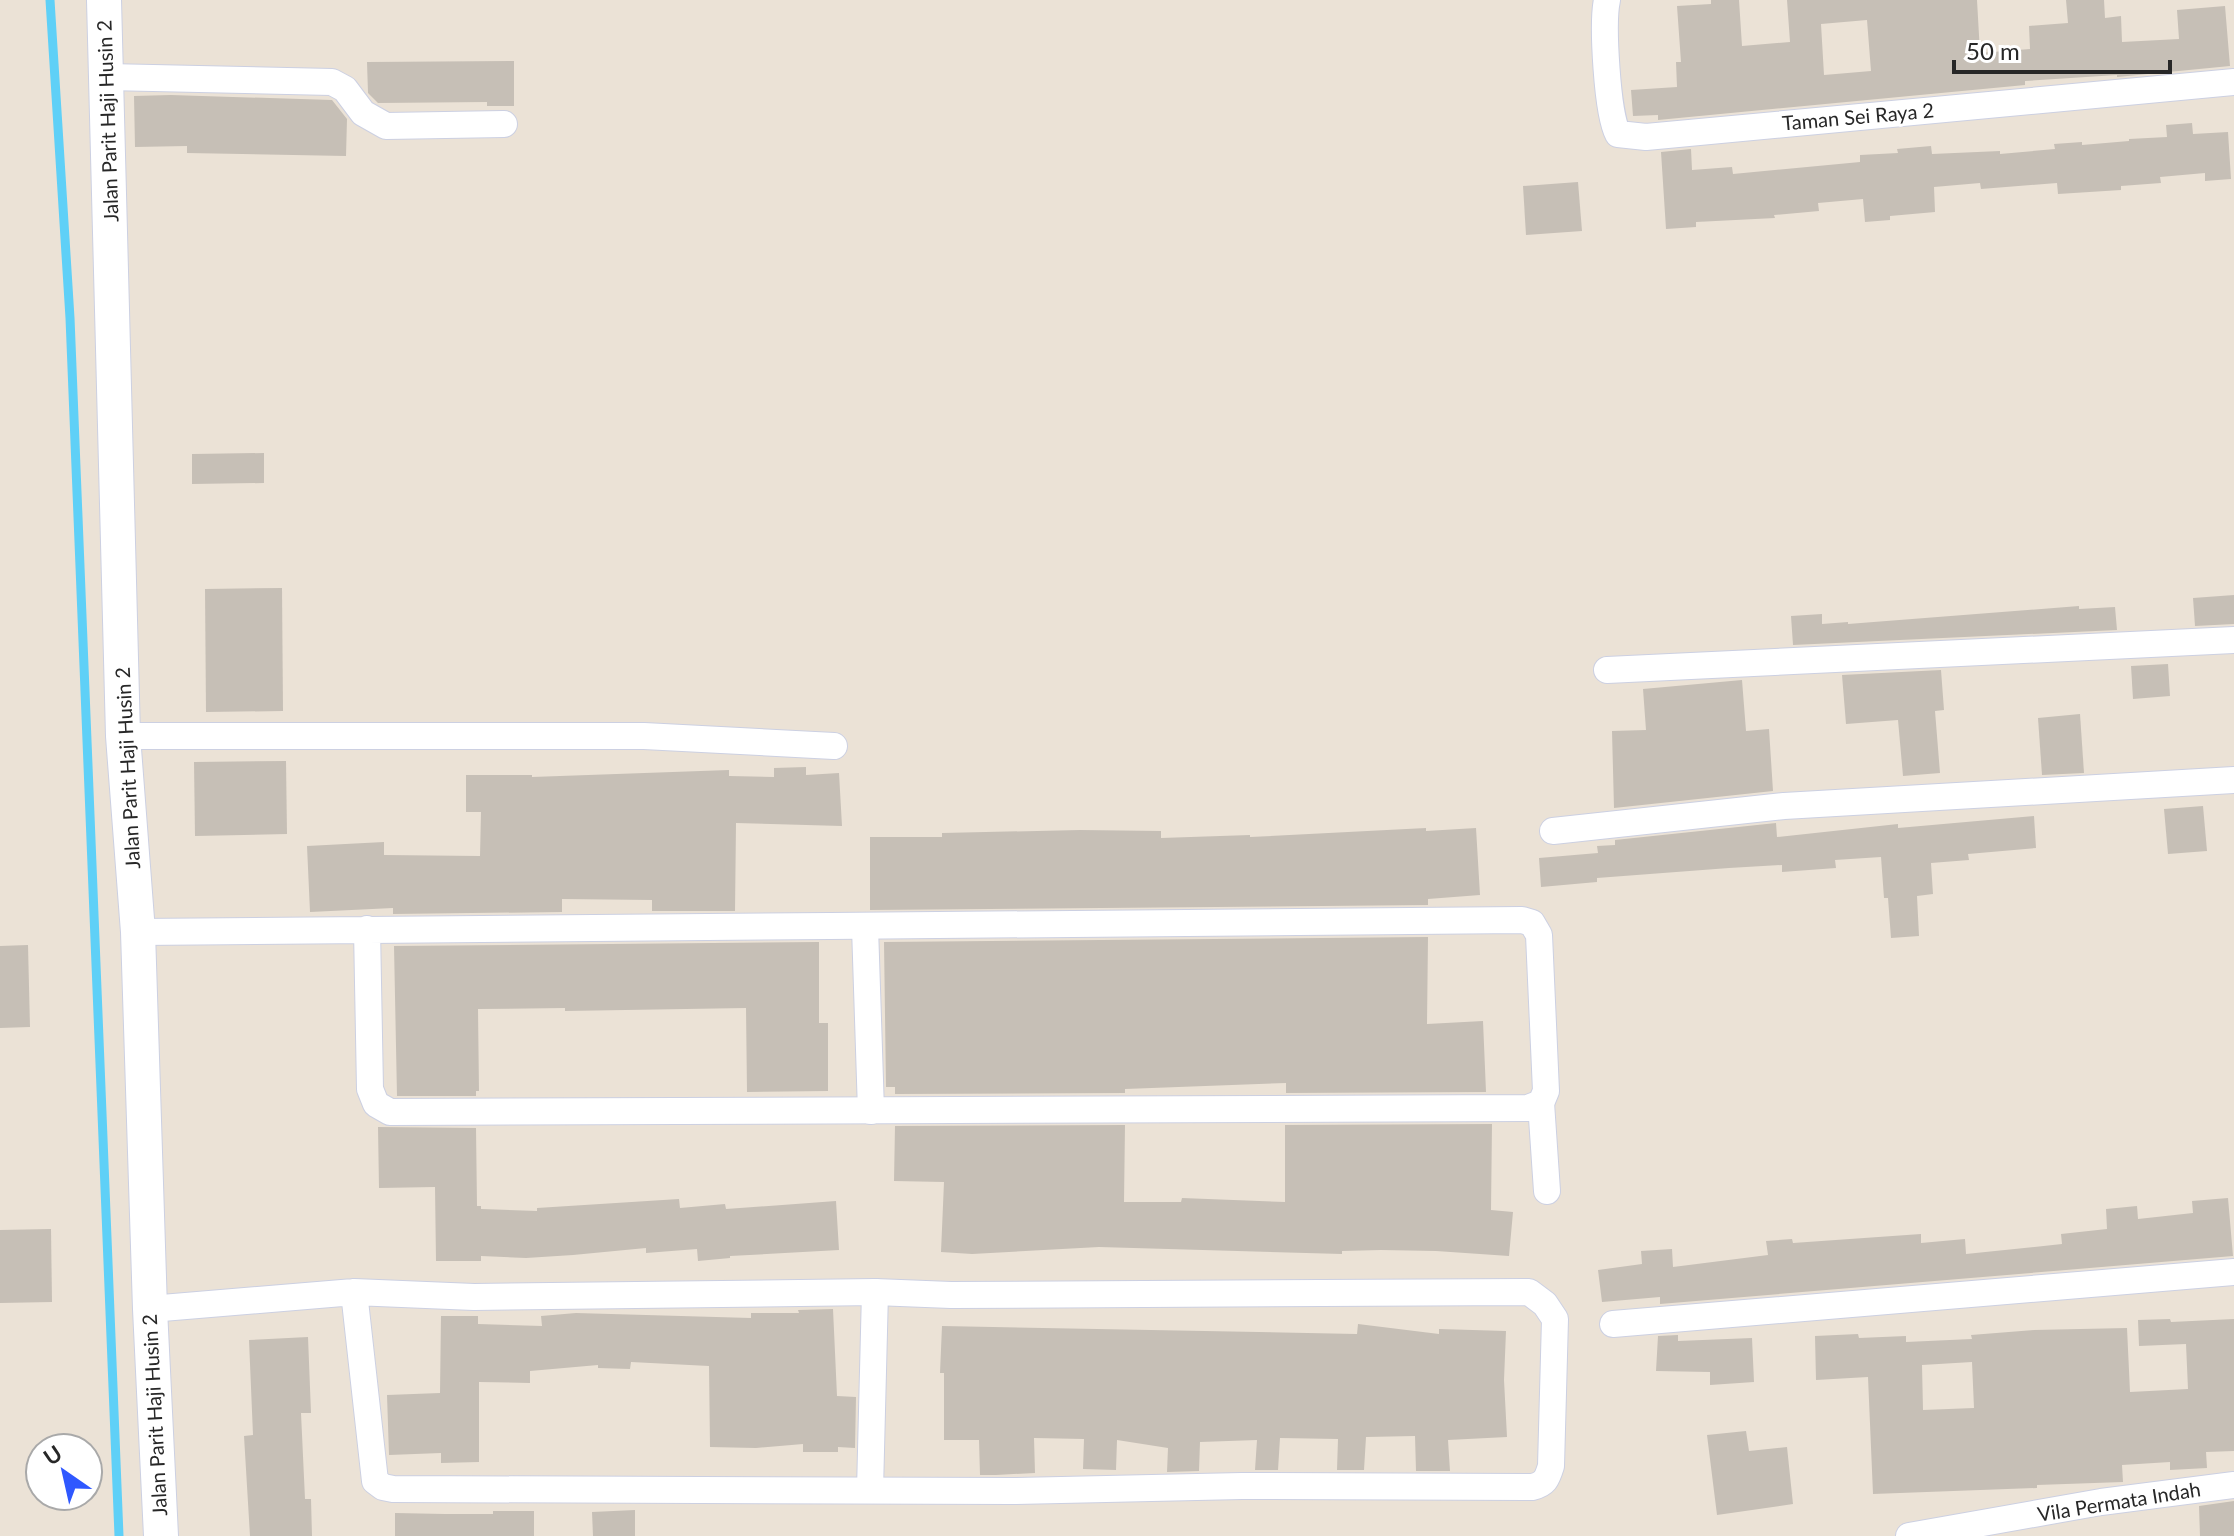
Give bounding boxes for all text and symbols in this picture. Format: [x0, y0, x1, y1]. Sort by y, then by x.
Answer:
street label: Jalan Parit Haji Husin 2 [91, 20, 123, 222]
scale bar [1954, 24, 2170, 74]
text: 50 m [1966, 36, 2020, 65]
street label: Taman Sei Raya 2 [1781, 97, 1935, 135]
street label: Jalan Parit Haji Husin 2 [110, 666, 144, 870]
street label: Jalan Parit Haji Husin 2 [137, 1313, 171, 1517]
north arrow [24, 1432, 104, 1512]
text: U [38, 1439, 67, 1471]
street label: Vila Permata Indah [2036, 1476, 2202, 1526]

